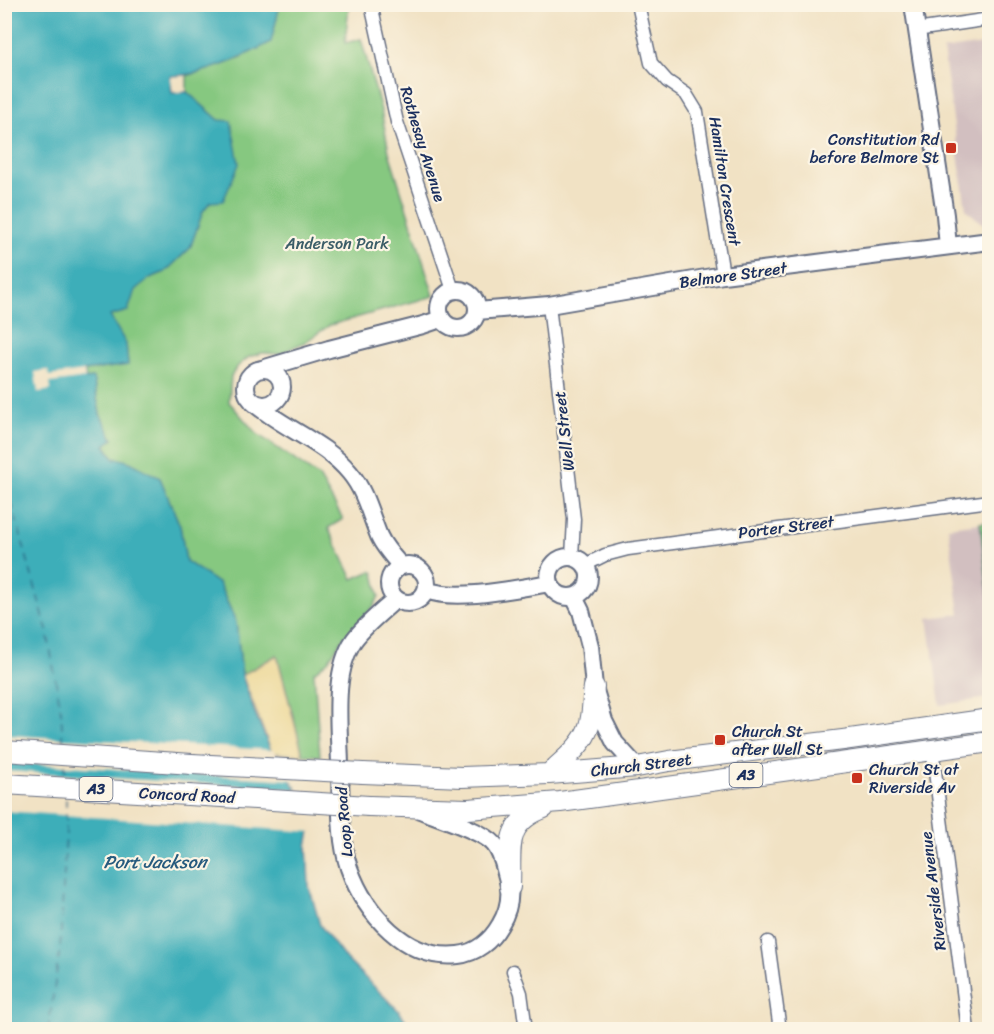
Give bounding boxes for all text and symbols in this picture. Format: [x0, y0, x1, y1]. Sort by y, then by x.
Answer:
street label: Rothesay Avenue [392, 83, 454, 206]
street label: Hamilton Crescent [700, 114, 750, 248]
place label: Constitution Rd before Belmore St [810, 125, 941, 172]
marker: Constitution Rd before Belmore St [944, 141, 958, 155]
park label: Anderson Park [284, 229, 389, 258]
street label: Belmore Street [677, 253, 789, 297]
street label: Well Street [545, 389, 583, 473]
street label: Porter Street [736, 507, 836, 547]
place label: Church St after Well St [732, 717, 823, 764]
marker: Church St after Well St [713, 733, 727, 747]
street label: Church Street [589, 744, 693, 786]
place label: Church St at Riverside Av [869, 755, 959, 802]
road number: A3 [730, 763, 762, 787]
marker: Church St at Riverside Av [850, 771, 864, 785]
road number: A3 [80, 777, 112, 801]
street label: Concord Road [138, 778, 237, 812]
street label: Loop Road [326, 784, 362, 858]
street label: Riverside Avenue [911, 830, 955, 952]
water label: Port Jackson [104, 846, 209, 878]

